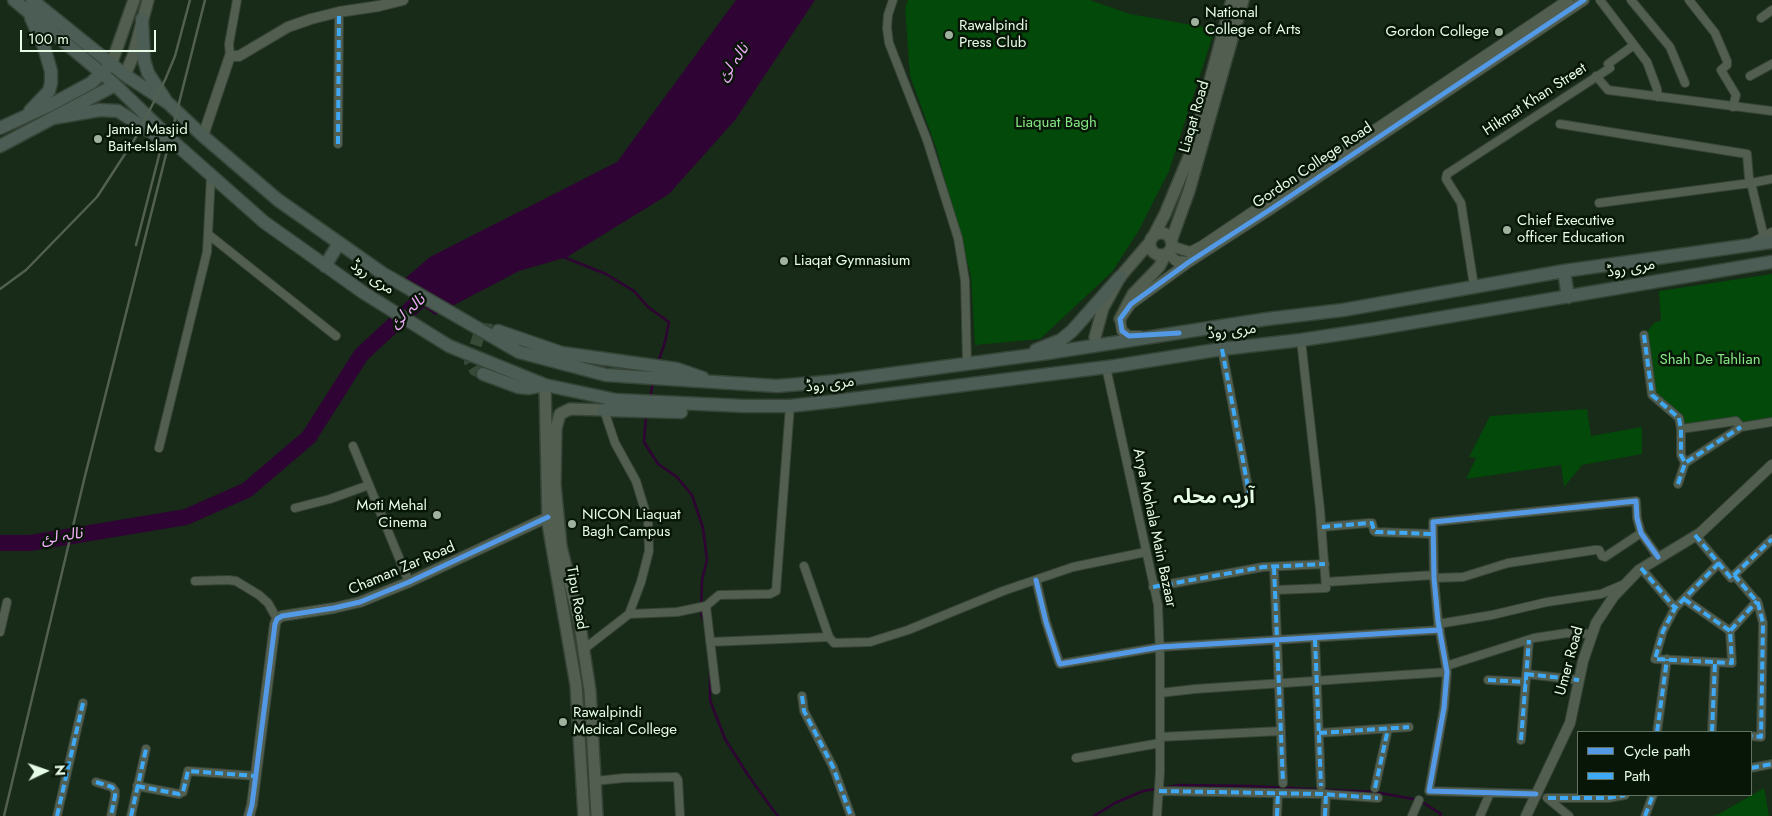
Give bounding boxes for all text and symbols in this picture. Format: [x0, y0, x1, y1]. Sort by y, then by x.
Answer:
place label: National College of Arts [1205, 4, 1301, 39]
marker: National College of Arts [1189, 16, 1201, 28]
place label: Rawalpindi Press Club [959, 17, 1028, 52]
scale bar [22, 20, 159, 52]
place label: Gordon College [1386, 23, 1489, 41]
marker: Gordon College [1493, 26, 1505, 38]
text: 100 m [28, 28, 69, 50]
marker: Rawalpindi Press Club [943, 29, 955, 41]
water label: نالہ لئ [714, 40, 754, 86]
street label: Hikmat Khan Street [1480, 60, 1590, 140]
street label: Liaqat Road [1176, 79, 1214, 155]
park label: Liaquat Bagh [1015, 114, 1097, 132]
street label: Gordon College Road [1250, 119, 1376, 213]
place label: Jamia Masjid Bait-e-Islam [108, 121, 188, 156]
marker: Jamia Masjid Bait-e-Islam [92, 133, 104, 145]
place label: Chief Executive officer Education [1517, 212, 1625, 247]
marker: Chief Executive officer Education [1501, 224, 1513, 236]
place label: Liaqat Gymnasium [794, 252, 910, 270]
marker: Liaqat Gymnasium [778, 255, 790, 267]
street label: مری روڈ [1605, 256, 1657, 282]
street label: مری روڈ [347, 257, 397, 299]
water label: نالہ لئ [386, 291, 430, 333]
street label: مری روڈ [1207, 320, 1257, 344]
park label: Shah De Tahlian [1659, 351, 1761, 369]
street label: مری روڈ [805, 373, 855, 397]
street label: Arya Mohala Main Bazaar [1128, 447, 1180, 609]
district label: آریہ محلہ [1173, 486, 1255, 510]
place label: Moti Mehal Cinema [356, 497, 427, 532]
place label: NICON Liaquat Bagh Campus [582, 506, 681, 541]
marker: Moti Mehal Cinema [431, 509, 443, 521]
marker: NICON Liaquat Bagh Campus [566, 518, 578, 530]
water label: نالہ لئ [40, 524, 84, 550]
street label: Chaman Zar Road [346, 538, 458, 600]
street label: Tipu Road [562, 565, 590, 631]
street label: Umer Road [1552, 624, 1588, 698]
place label: Rawalpindi Medical College [573, 704, 677, 739]
marker: Rawalpindi Medical College [557, 716, 569, 728]
legend [1577, 731, 1752, 796]
text: Cycle path [1624, 740, 1691, 762]
north arrow [20, 746, 70, 796]
text: N [50, 764, 70, 776]
text: Path [1624, 765, 1650, 787]

